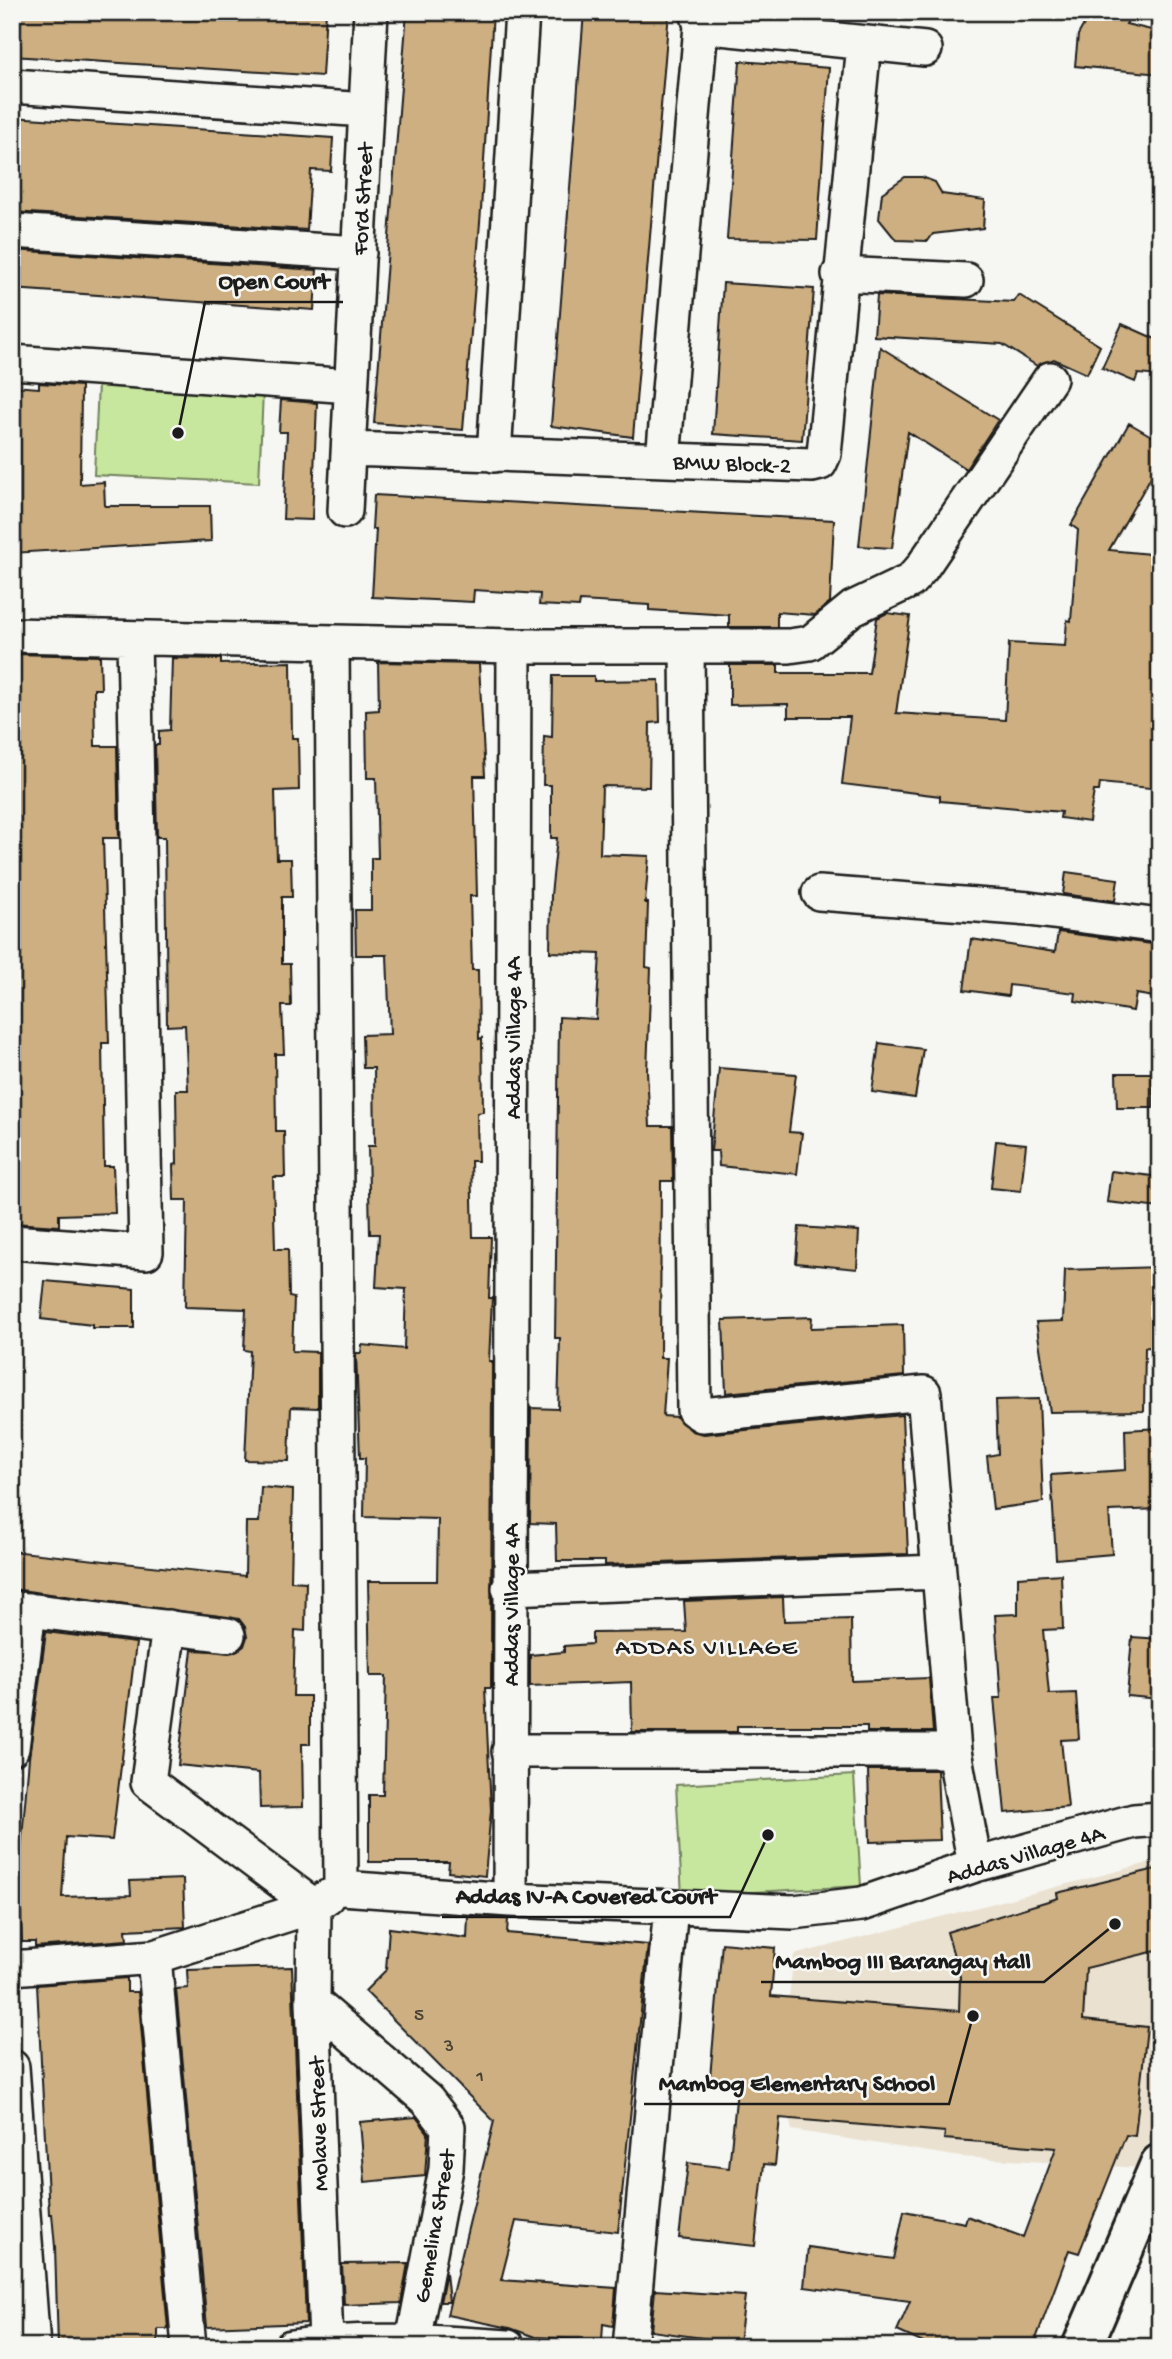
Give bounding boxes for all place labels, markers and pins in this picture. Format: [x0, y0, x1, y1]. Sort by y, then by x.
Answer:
callout: Open Court [205, 257, 343, 302]
callout: Addas IV-A Covered Court [442, 1872, 730, 1917]
callout: Mambog III Barangay Hall [761, 1937, 1044, 1982]
callout: Mambog Elementary School [644, 2059, 949, 2104]

